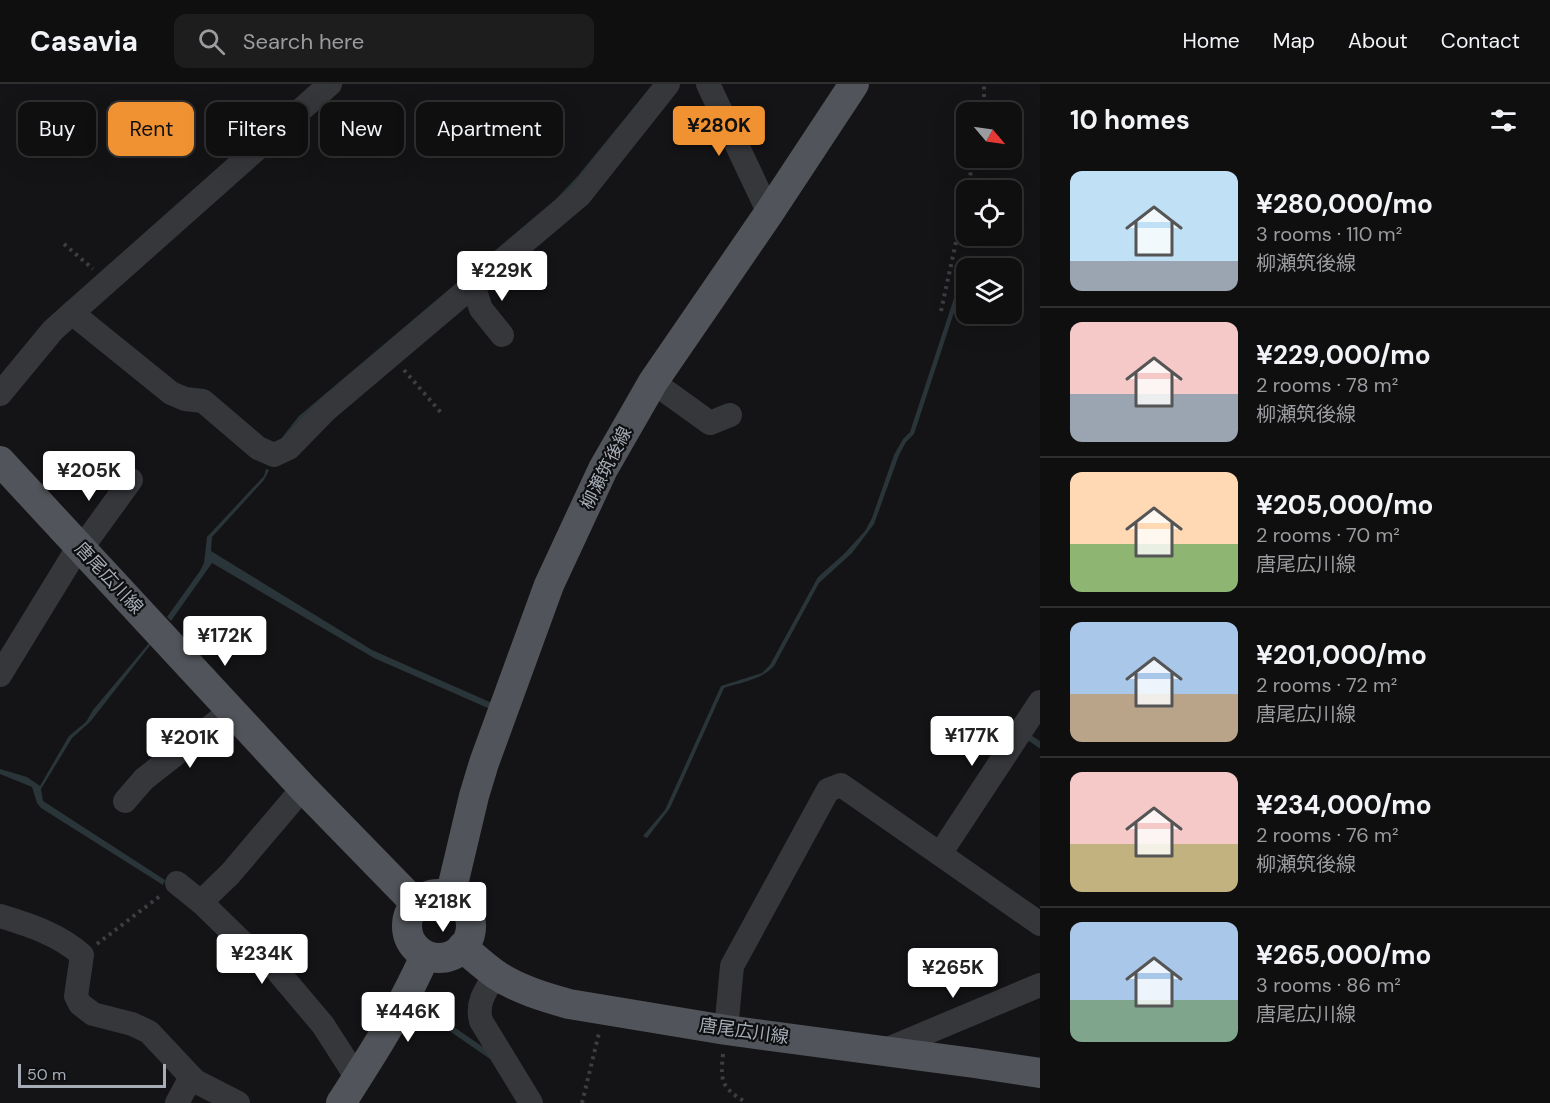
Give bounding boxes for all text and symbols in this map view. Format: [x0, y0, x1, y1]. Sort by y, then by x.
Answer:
search box [174, 14, 594, 68]
text: Casavia [30, 23, 138, 60]
icon: search [195, 25, 228, 58]
text: Search here [243, 27, 364, 56]
text: Home [1182, 27, 1240, 55]
text: Map [1273, 27, 1315, 55]
text: About [1348, 27, 1408, 55]
text: Contact [1441, 27, 1520, 55]
chip: Buy [18, 102, 96, 156]
chip: Rent [108, 102, 194, 156]
chip: Filters [206, 102, 308, 156]
chip: New [320, 102, 404, 156]
chip: Apartment [416, 102, 563, 156]
north arrow [956, 102, 1022, 168]
map controls [956, 102, 1022, 324]
text: 10 homes [1070, 103, 1190, 137]
icon: filters [1487, 104, 1520, 137]
pin: ¥280K [677, 106, 761, 157]
text: ¥280K [687, 112, 751, 138]
button: locate [956, 180, 1022, 246]
text: ¥280,000/mo [1256, 187, 1433, 221]
icon: home [1118, 195, 1190, 267]
text: 3 rooms · 110 m² [1256, 221, 1402, 247]
text: 柳瀬筑後線 [1256, 250, 1356, 276]
pin: ¥229K [460, 251, 544, 302]
text: ¥229K [471, 257, 533, 283]
button: layers [956, 258, 1022, 324]
text: ¥229,000/mo [1256, 338, 1431, 372]
icon: home [1118, 346, 1190, 418]
text: 2 rooms · 78 m² [1256, 372, 1398, 398]
text: 柳瀬筑後線 [1256, 401, 1356, 427]
street label: 柳瀬筑後線 [575, 422, 637, 514]
pin: ¥205K [47, 451, 131, 502]
text: ¥205K [57, 457, 121, 483]
text: ¥205,000/mo [1256, 488, 1433, 522]
icon: home [1118, 496, 1190, 568]
text: 2 rooms · 70 m² [1256, 522, 1400, 548]
street label: 唐尾広川線 [70, 537, 148, 619]
text: 唐尾広川線 [1256, 551, 1356, 577]
pin: ¥172K [183, 616, 267, 667]
text: ¥172K [197, 622, 253, 648]
text: ¥201,000/mo [1256, 638, 1427, 672]
icon: home [1118, 646, 1190, 718]
text: 2 rooms · 72 m² [1256, 672, 1397, 698]
text: 唐尾広川線 [1256, 701, 1356, 727]
pin: ¥177K [930, 716, 1014, 767]
pin: ¥201K [148, 718, 232, 769]
text: ¥177K [945, 722, 999, 748]
text: ¥201K [161, 724, 219, 750]
text: ¥234,000/mo [1256, 788, 1432, 822]
icon: home [1118, 796, 1190, 868]
text: 2 rooms · 76 m² [1256, 822, 1399, 848]
text: 柳瀬筑後線 [1256, 851, 1356, 877]
pin: ¥218K [401, 882, 485, 933]
text: ¥218K [414, 888, 472, 914]
pin: ¥234K [220, 934, 304, 985]
text: ¥265,000/mo [1256, 938, 1431, 972]
text: ¥234K [231, 940, 293, 966]
icon: home [1118, 946, 1190, 1018]
pin: ¥265K [911, 948, 995, 999]
text: ¥265K [922, 954, 984, 980]
text: 3 rooms · 86 m² [1256, 972, 1401, 998]
pin: ¥446K [366, 992, 450, 1043]
text: ¥446K [376, 998, 440, 1024]
text: 唐尾広川線 [1256, 1001, 1356, 1027]
street label: 唐尾広川線 [698, 1013, 790, 1049]
scale bar [18, 1061, 166, 1088]
text: 50 m [27, 1064, 66, 1085]

